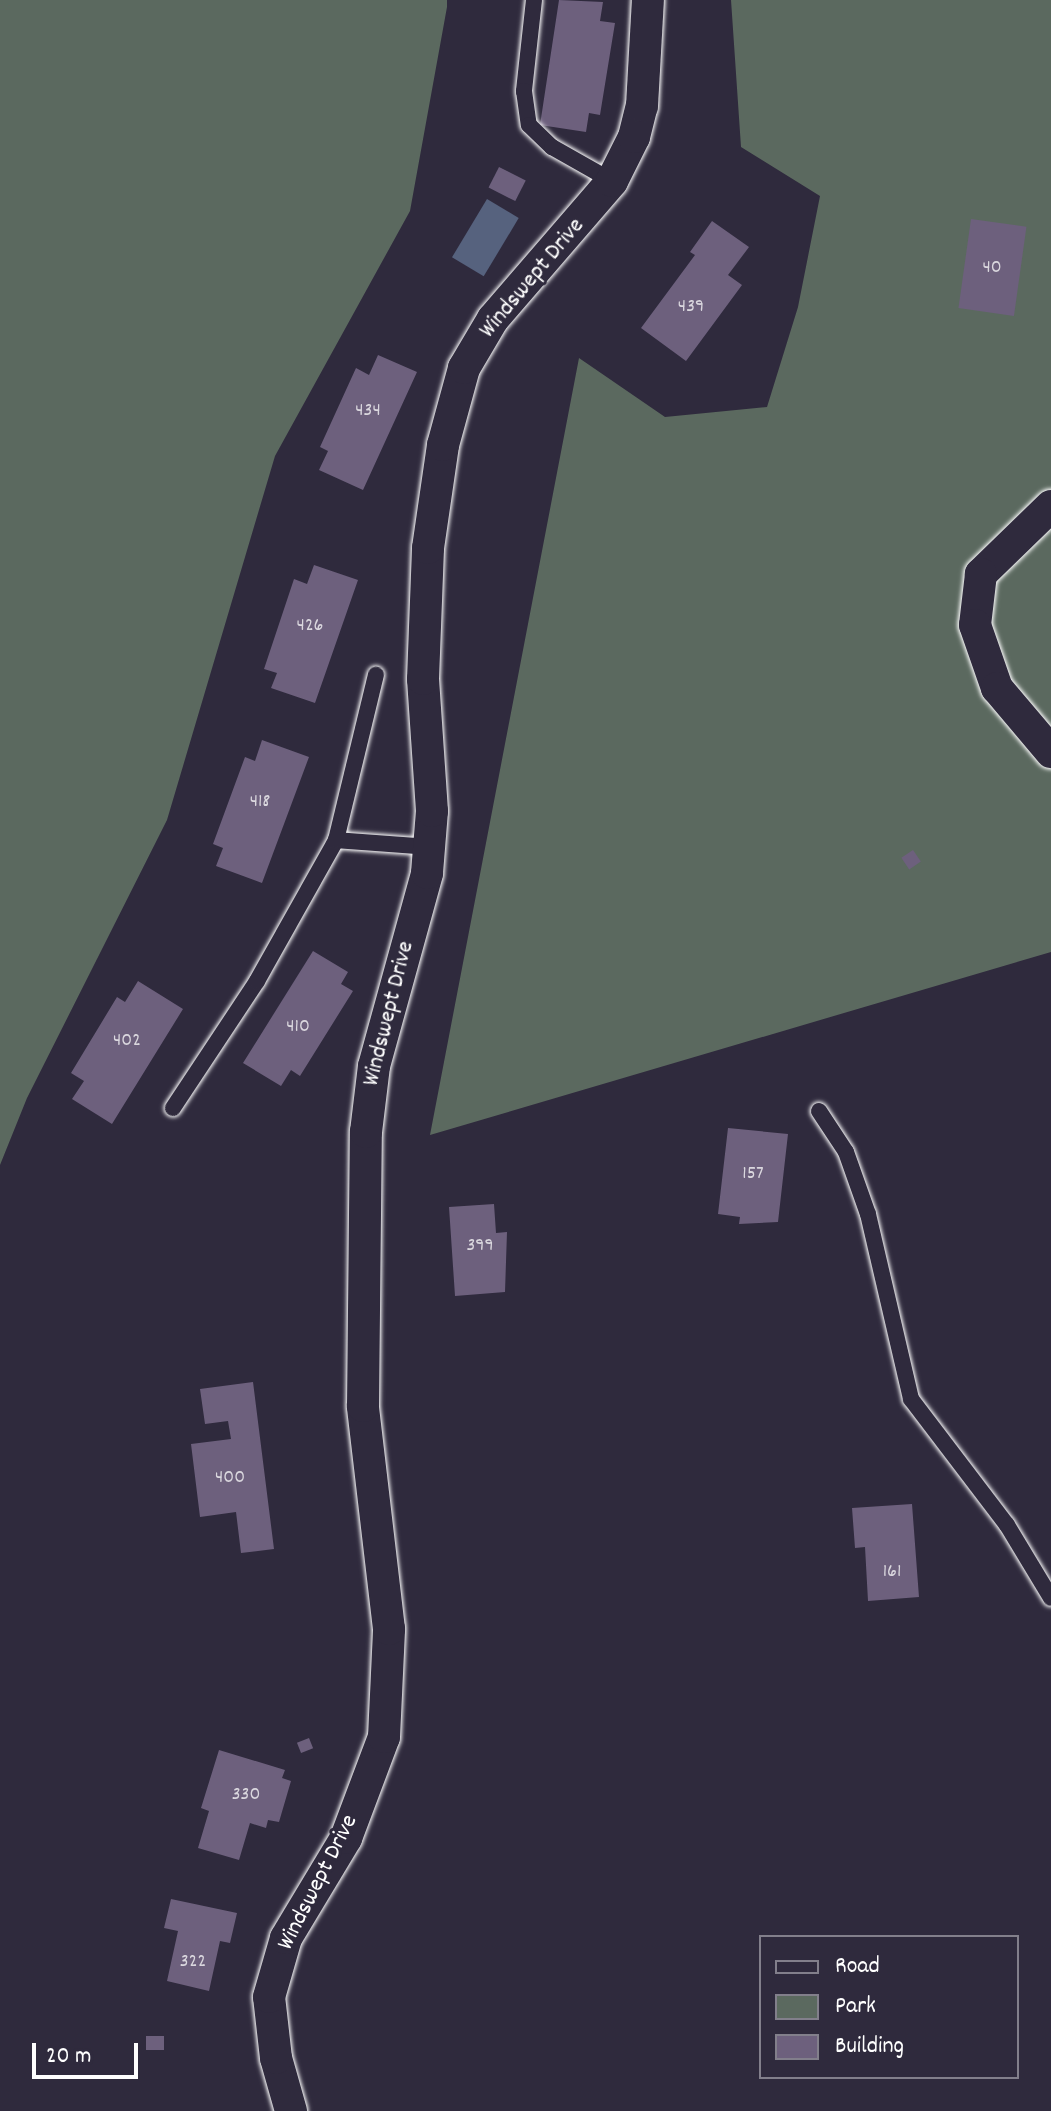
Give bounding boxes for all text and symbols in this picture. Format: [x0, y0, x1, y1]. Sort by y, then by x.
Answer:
street label: Windswept Drive [474, 213, 592, 345]
house number: 40 [982, 256, 1002, 280]
house number: 439 [678, 295, 704, 319]
house number: 434 [355, 399, 381, 423]
house number: 426 [297, 614, 323, 638]
house number: 418 [250, 790, 270, 814]
street label: Windswept Drive [358, 939, 422, 1089]
house number: 410 [286, 1015, 310, 1039]
house number: 402 [113, 1029, 141, 1053]
house number: 157 [742, 1162, 764, 1186]
house number: 399 [466, 1234, 494, 1258]
house number: 400 [215, 1466, 245, 1490]
house number: 161 [883, 1560, 901, 1584]
house number: 330 [232, 1783, 260, 1807]
street label: Windswept Drive [273, 1810, 365, 1956]
legend [759, 1935, 1019, 2079]
house number: 322 [180, 1950, 206, 1974]
text: Road [835, 1950, 880, 1984]
text: Park [835, 1990, 876, 2024]
scale bar [36, 2027, 142, 2077]
text: Building [835, 2030, 904, 2064]
text: 20 m [46, 2040, 92, 2074]

